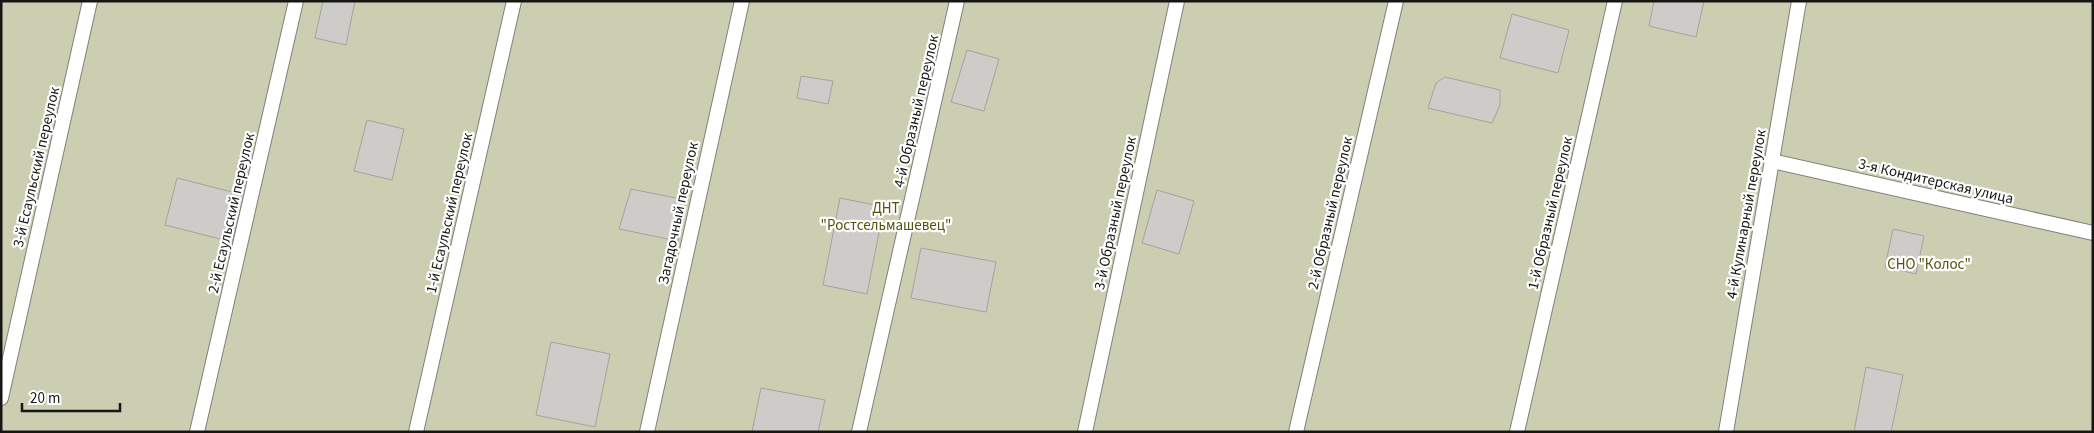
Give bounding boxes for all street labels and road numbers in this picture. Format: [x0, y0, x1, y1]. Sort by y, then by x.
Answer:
street label: 4-й Образный переулок [889, 32, 944, 190]
street label: 3-й Есаульский переулок [8, 84, 65, 249]
street label: 4-й Кулинарный переулок [1721, 127, 1772, 300]
street label: 2-й Есаульский переулок [203, 130, 260, 295]
street label: 1-й Есаульский переулок [421, 130, 478, 295]
street label: 3-й Образный переулок [1089, 134, 1142, 292]
street label: 2-й Образный переулок [1303, 134, 1358, 292]
street label: 1-й Образный переулок [1523, 134, 1578, 292]
street label: Загадочный переулок [653, 140, 704, 286]
street label: 3-я Кондитерская улица [1856, 153, 2015, 210]

